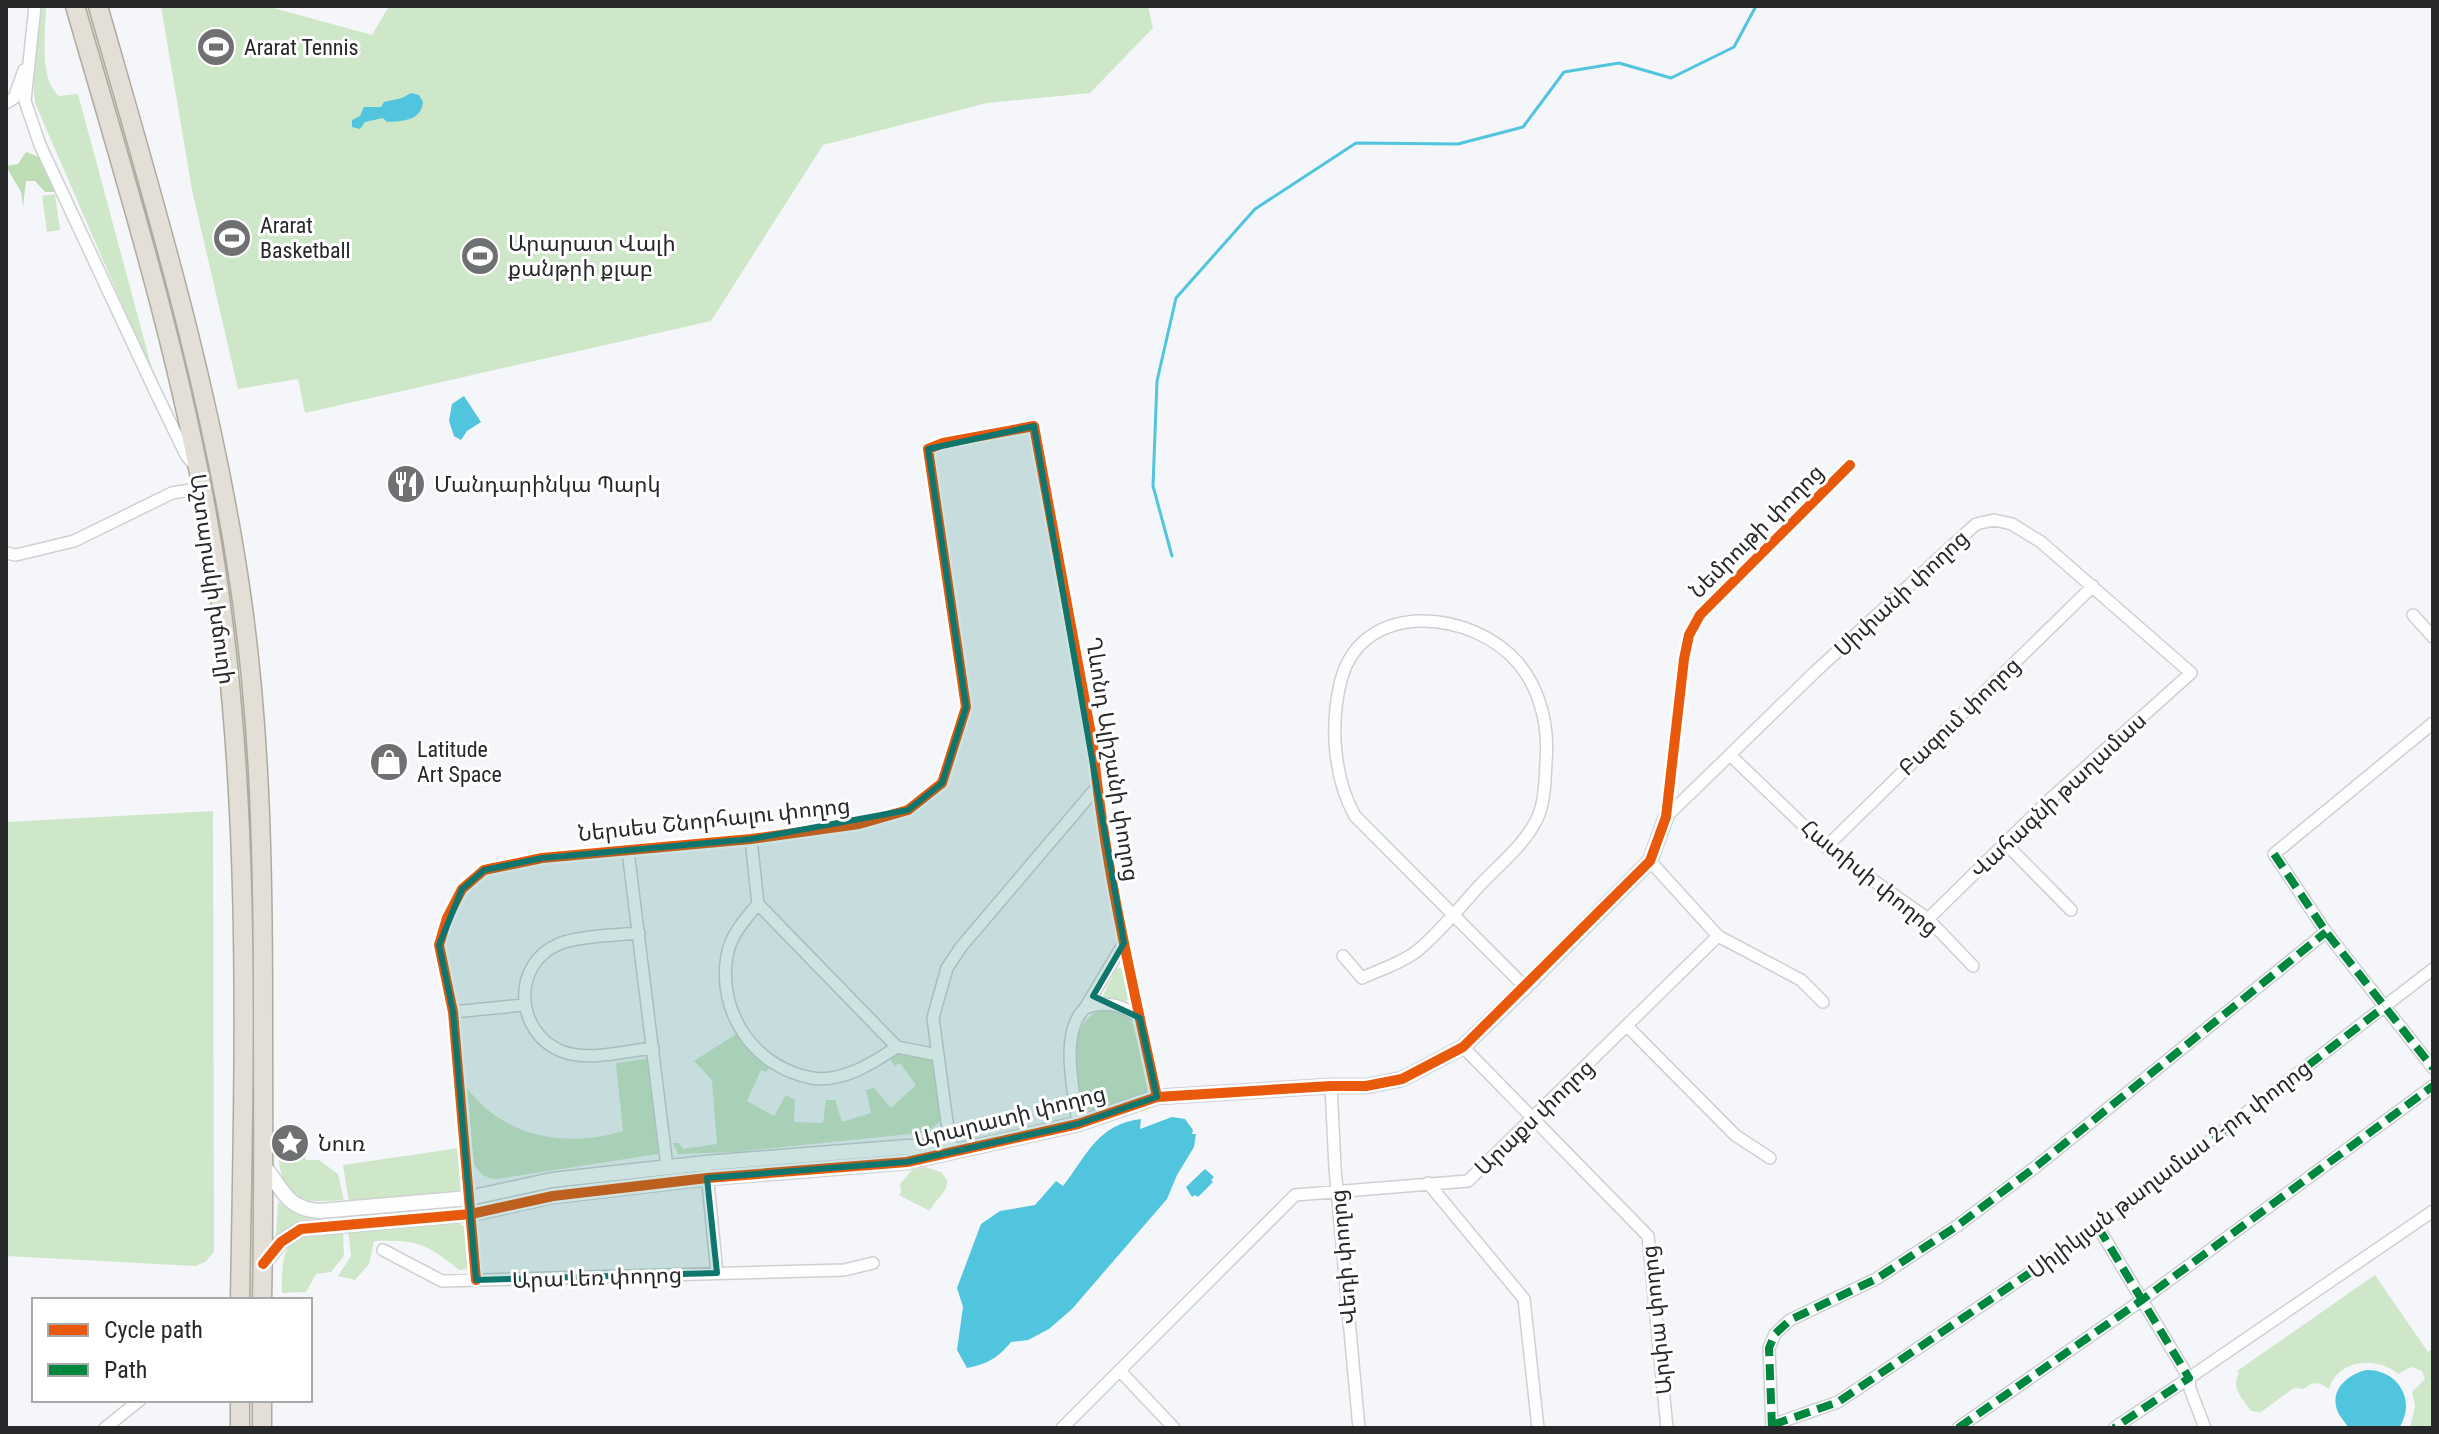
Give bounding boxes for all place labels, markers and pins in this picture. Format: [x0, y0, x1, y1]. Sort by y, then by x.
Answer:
sports icon: Ararat Tennis [195, 26, 237, 68]
place label: Ararat Tennis [244, 35, 359, 60]
place label: Ararat Basketball [260, 213, 351, 263]
sports icon: Ararat Basketball [211, 217, 253, 259]
place label: Արարատ Վալի քանթրի քլաբ [508, 231, 676, 281]
sports icon: Արարատ Վալի քանթրի քլաբ [459, 235, 501, 277]
restaurant icon: Մանդարինկա Պարկ [385, 463, 427, 505]
place label: Մանդարինկա Պարկ [434, 472, 661, 497]
place label: Latitude Art Space [417, 737, 502, 787]
shop icon: Latitude Art Space [368, 741, 410, 783]
place icon: Նուռ [269, 1122, 311, 1164]
place label: Նուռ [318, 1131, 366, 1156]

